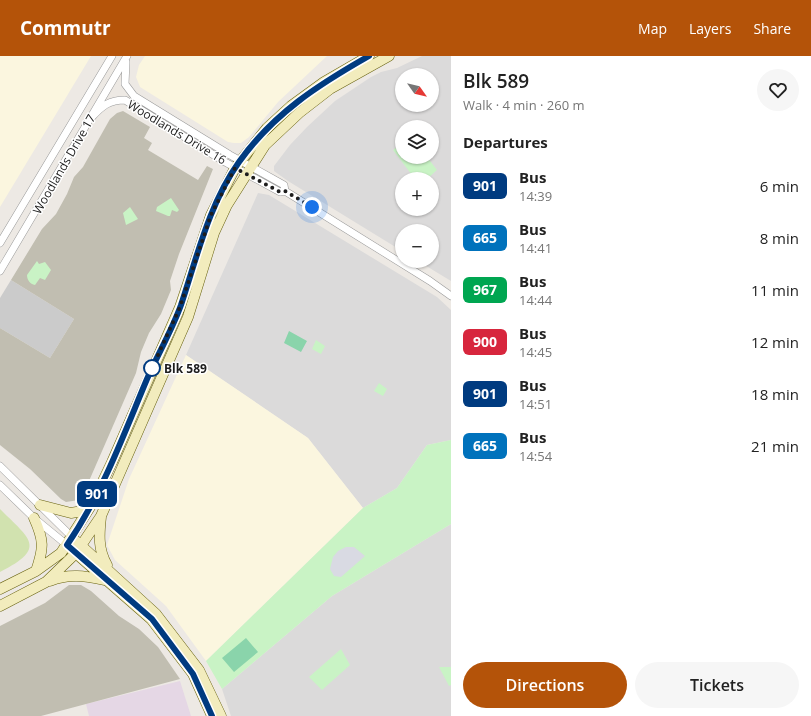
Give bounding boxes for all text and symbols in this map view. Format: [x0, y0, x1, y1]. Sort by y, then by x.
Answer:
text: Commutr [20, 15, 111, 41]
text: Map [638, 19, 667, 38]
text: Layers [689, 19, 731, 38]
text: Share [753, 19, 791, 38]
north arrow [395, 68, 439, 112]
map controls [395, 68, 439, 268]
text: Blk 589 [463, 68, 529, 94]
button: heart [757, 69, 799, 111]
street label: Woodlands Drive 16 [124, 96, 230, 168]
text: Walk · 4 min · 260 m [463, 96, 585, 114]
street label: Woodlands Drive 17 [29, 111, 100, 217]
button: layers [395, 120, 439, 164]
text: Departures [463, 132, 548, 152]
text: Bus [519, 167, 546, 187]
button: + [395, 172, 439, 216]
text: 901 [473, 176, 497, 195]
text: 6 min [760, 176, 799, 196]
text: 14:39 [519, 187, 552, 205]
your location [302, 197, 322, 217]
text: Bus [519, 219, 546, 239]
button: − [395, 224, 439, 268]
text: 665 [473, 228, 497, 247]
text: 8 min [760, 228, 799, 248]
text: 14:41 [519, 239, 552, 257]
text: Bus [519, 271, 546, 291]
text: 967 [473, 280, 497, 299]
text: 11 min [751, 280, 799, 300]
text: 14:44 [519, 291, 552, 309]
text: Bus [519, 323, 546, 343]
text: 900 [473, 332, 497, 351]
text: 12 min [751, 332, 799, 352]
text: 14:45 [519, 343, 552, 361]
marker: Blk 589 [143, 359, 161, 377]
place label: Blk 589 [164, 360, 207, 377]
text: Bus [519, 375, 546, 395]
text: 901 [473, 384, 497, 403]
text: 18 min [751, 384, 799, 404]
text: 14:51 [519, 395, 552, 413]
text: Bus [519, 427, 546, 447]
text: 665 [473, 436, 497, 455]
text: 21 min [751, 436, 799, 456]
text: 14:54 [519, 447, 552, 465]
line badge: 901 [74, 481, 120, 507]
text: 901 [85, 484, 109, 503]
button: Directions [463, 662, 627, 708]
button: Tickets [635, 662, 799, 708]

